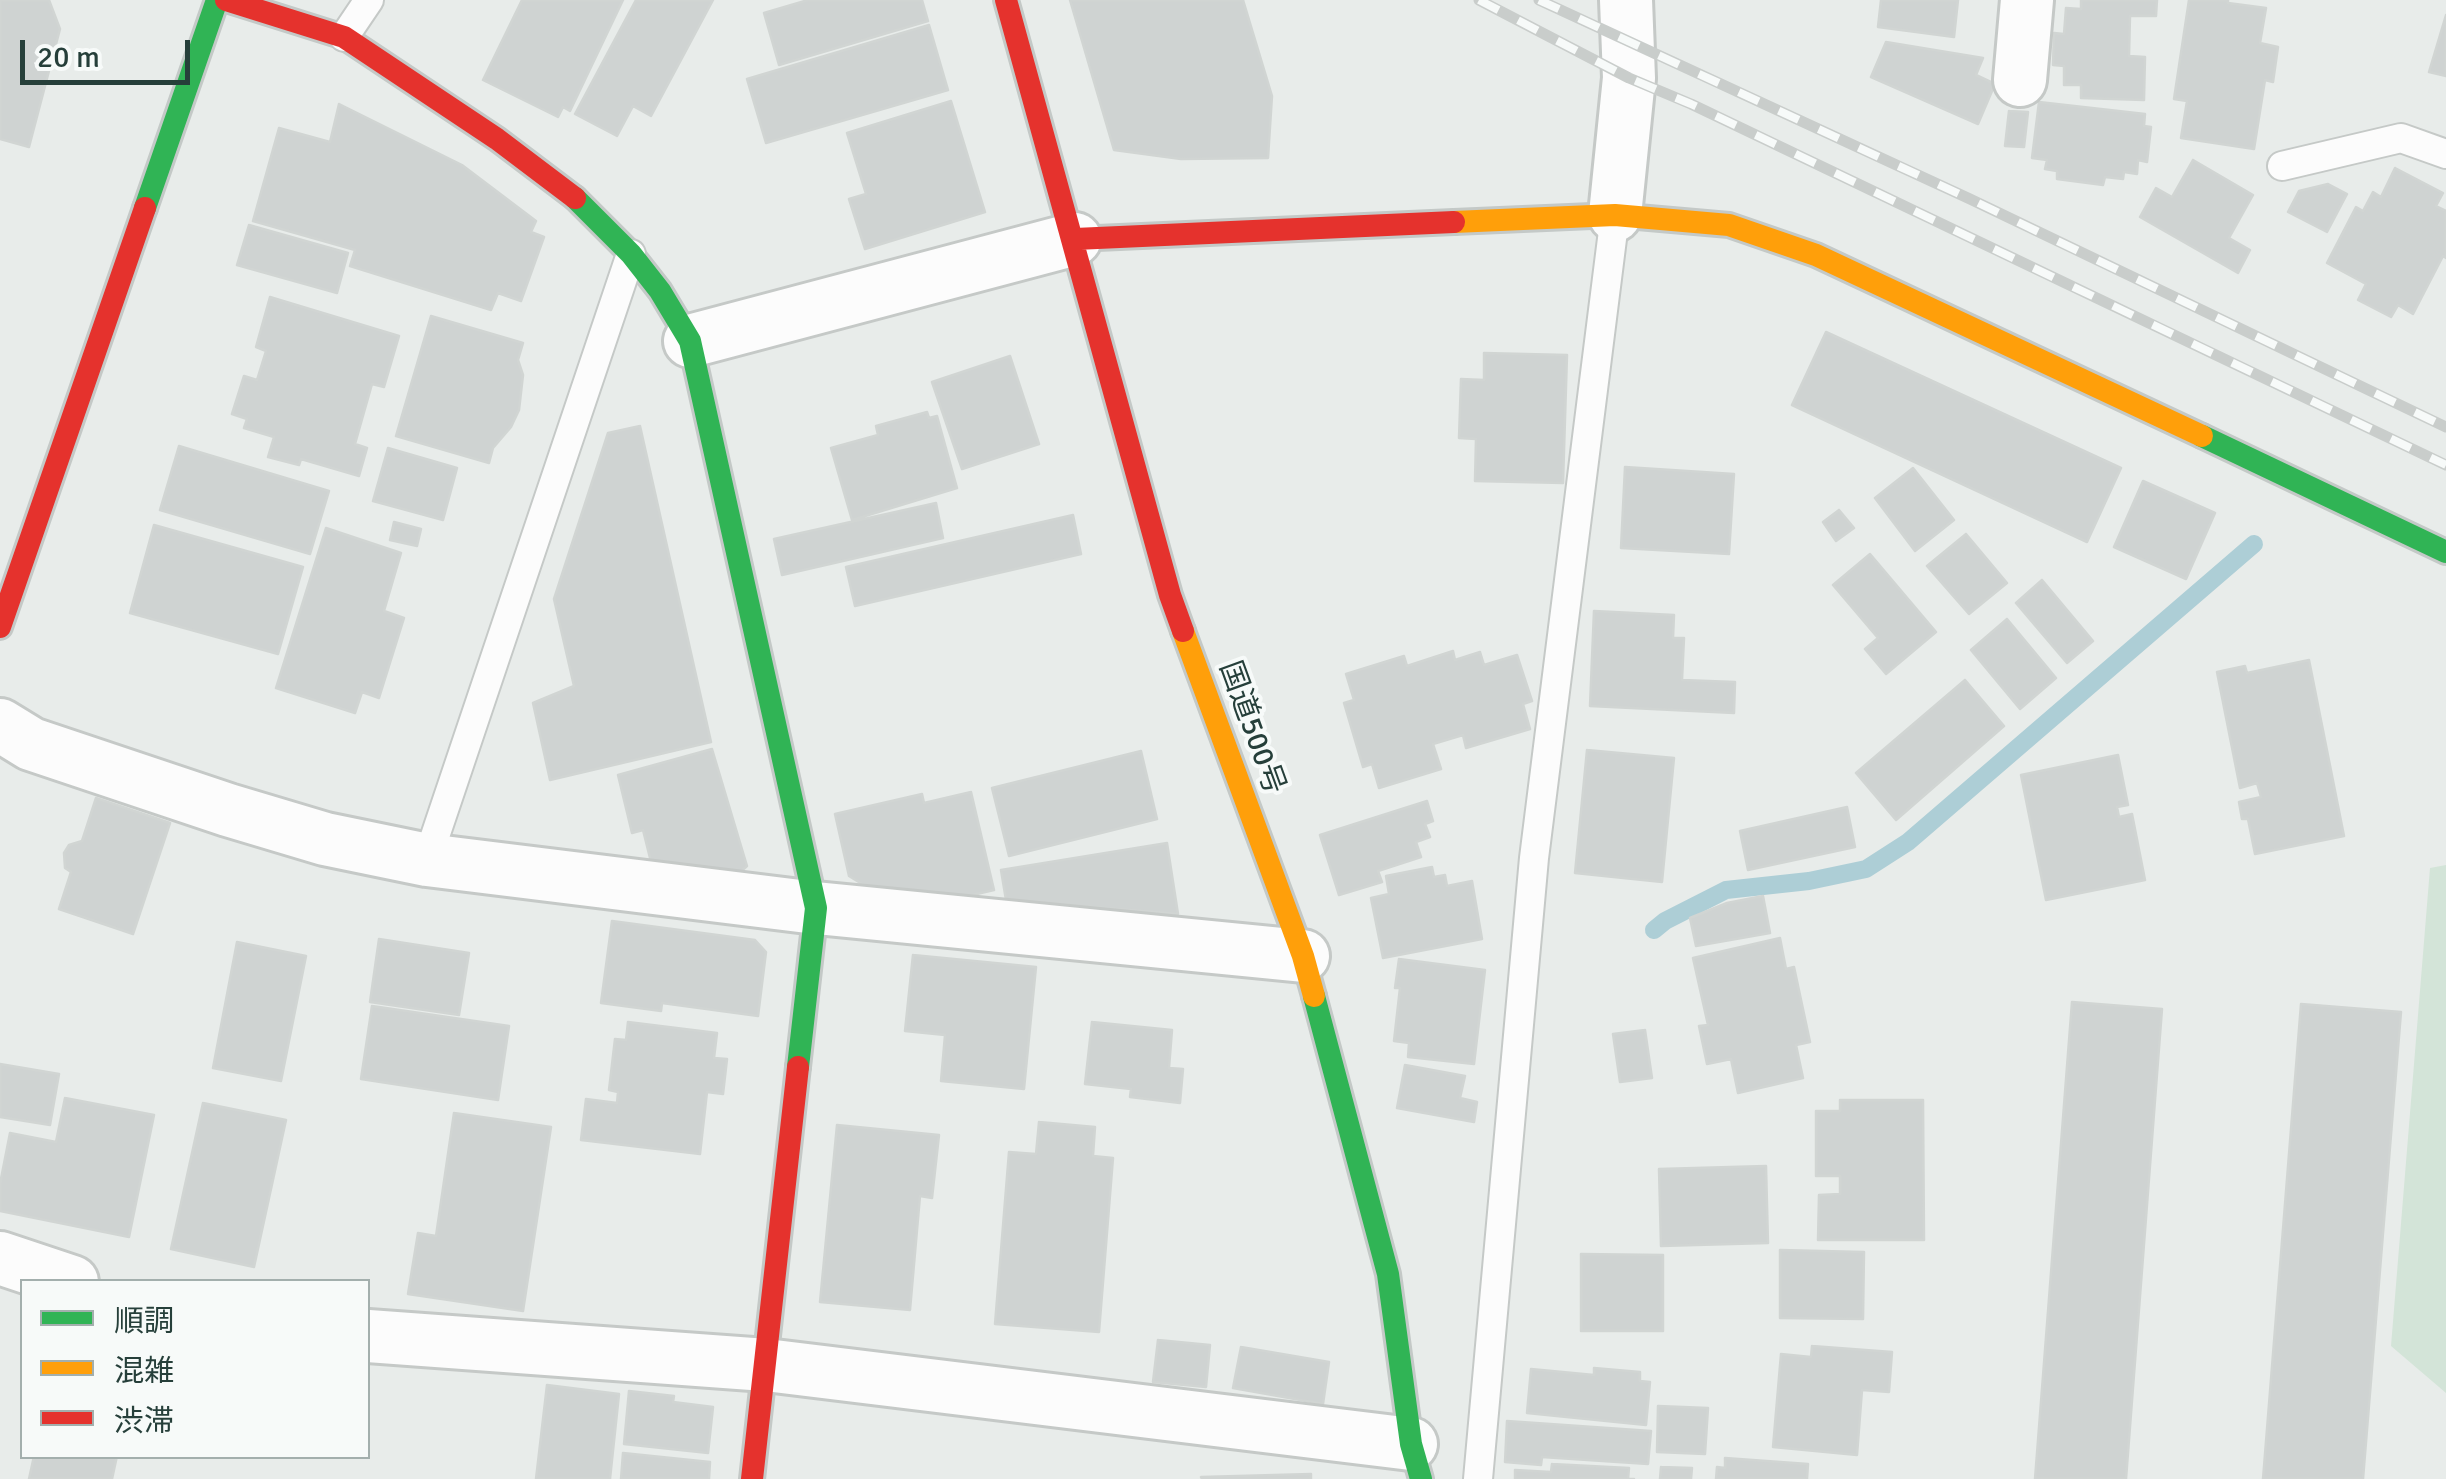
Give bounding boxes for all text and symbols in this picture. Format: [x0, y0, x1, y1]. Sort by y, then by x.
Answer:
scale bar [25, 20, 195, 82]
text: 20 m [37, 39, 100, 76]
street label: 国道500号 [1210, 657, 1292, 799]
legend [20, 1279, 370, 1459]
text: 順調 [114, 1303, 174, 1340]
text: 混雑 [114, 1353, 174, 1390]
text: 渋滞 [114, 1403, 174, 1440]

